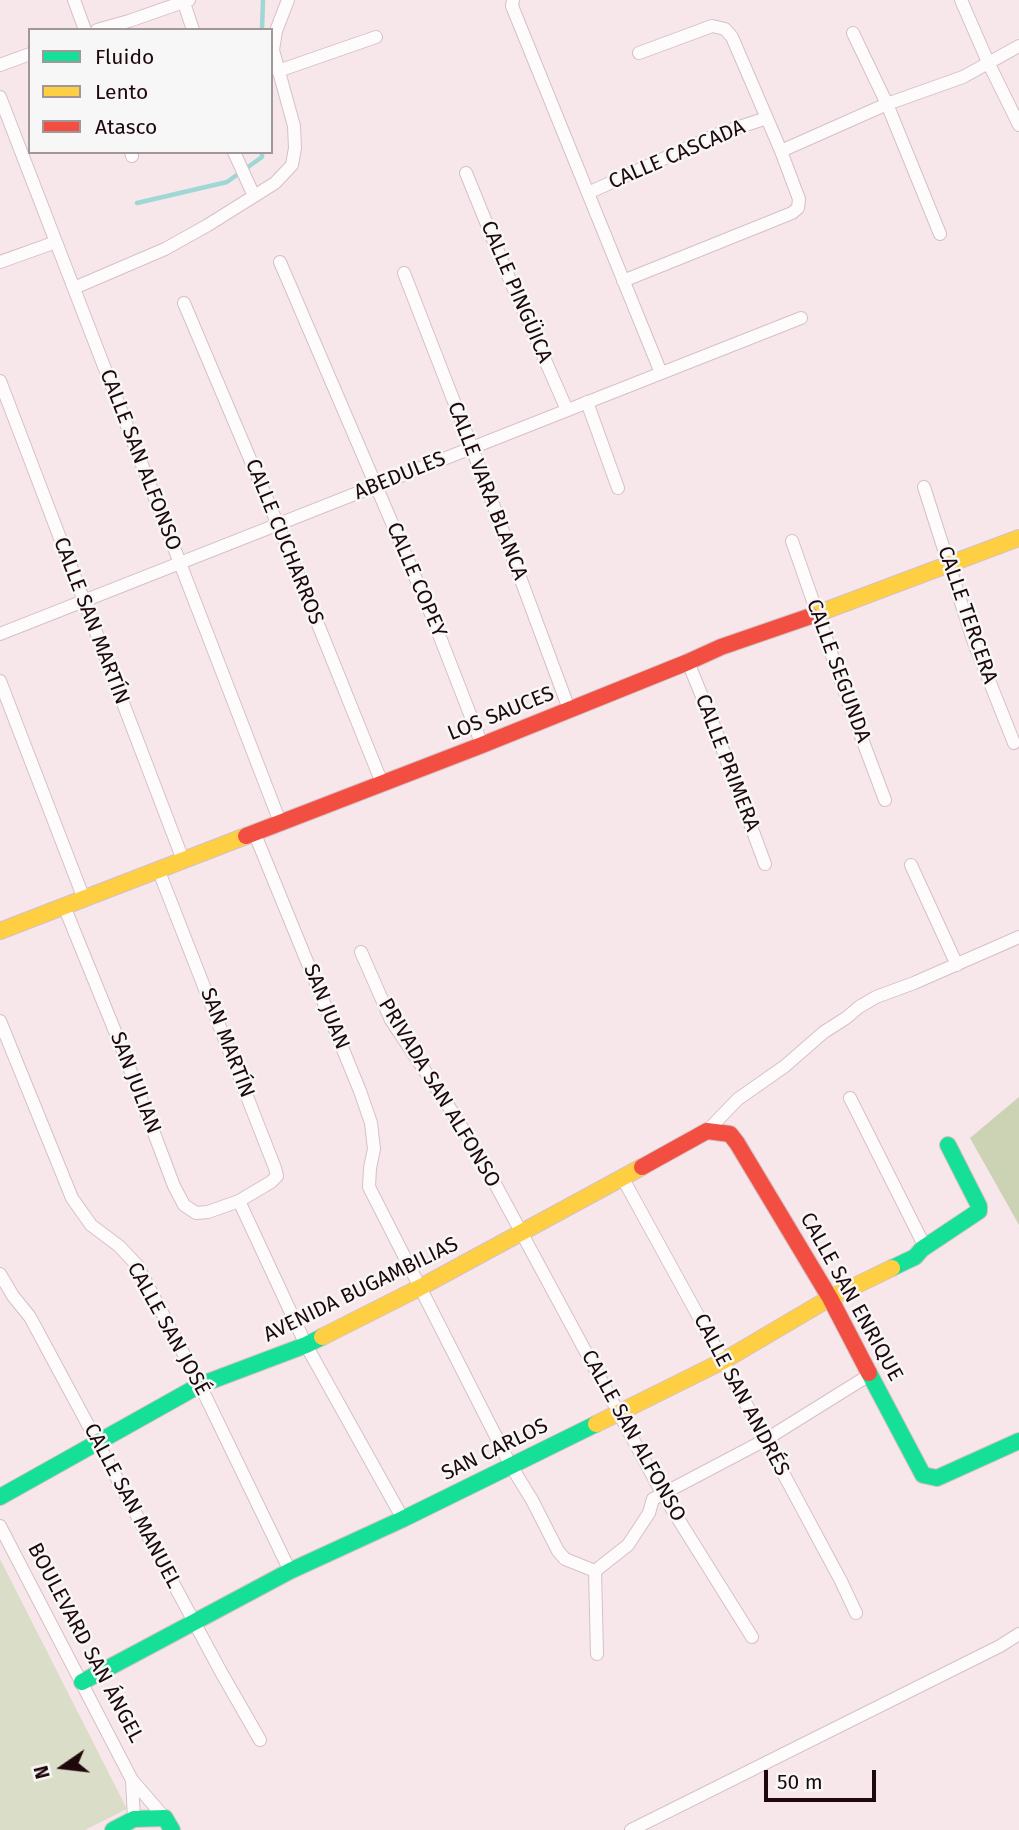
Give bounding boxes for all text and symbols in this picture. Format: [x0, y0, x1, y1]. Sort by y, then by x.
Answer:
legend [28, 28, 273, 154]
text: Fluido [95, 44, 154, 70]
text: Lento [95, 79, 148, 105]
text: Atasco [95, 114, 157, 140]
street label: CALLE CASCADA [605, 115, 749, 195]
street label: CALLE PINGÜICA [475, 217, 557, 367]
street label: CALLE SAN ALFONSO [94, 366, 186, 554]
street label: CALLE VARA BLANCA [441, 398, 533, 584]
street label: ABEDULES [351, 446, 449, 506]
street label: CALLE CUCHARROS [239, 456, 329, 628]
street label: CALLE COPEY [381, 519, 451, 641]
street label: CALLE SAN MARTÍN [48, 534, 134, 708]
street label: CALLE TERCERA [932, 543, 1002, 687]
street label: CALLE SEGUNDA [800, 596, 876, 746]
street label: LOS SAUCES [444, 681, 558, 747]
street label: CALLE PRIMERA [689, 691, 765, 835]
street label: SAN JUAN [298, 961, 354, 1053]
street label: SAN MARTÍN [195, 985, 259, 1101]
street label: PRIVADA SAN ALFONSO [373, 994, 505, 1192]
street label: SAN JULIAN [104, 1029, 166, 1137]
street label: CALLE SAN ENRIQUE [794, 1208, 908, 1386]
street label: AVENIDA BUGAMBILIAS [260, 1232, 462, 1348]
street label: CALLE SAN JOSÉ [121, 1258, 215, 1400]
street label: CALLE SAN ANDRÉS [688, 1310, 794, 1480]
street label: CALLE SAN ALFONSO [575, 1346, 691, 1526]
street label: SAN CARLOS [438, 1413, 552, 1487]
street label: CALLE SAN MANUEL [78, 1419, 186, 1593]
street label: BOULEVARD SAN ÁNGEL [22, 1539, 148, 1747]
north arrow [28, 1732, 98, 1802]
scale bar [767, 1756, 879, 1800]
text: N [29, 1763, 55, 1781]
text: 50 m [777, 1769, 823, 1795]

